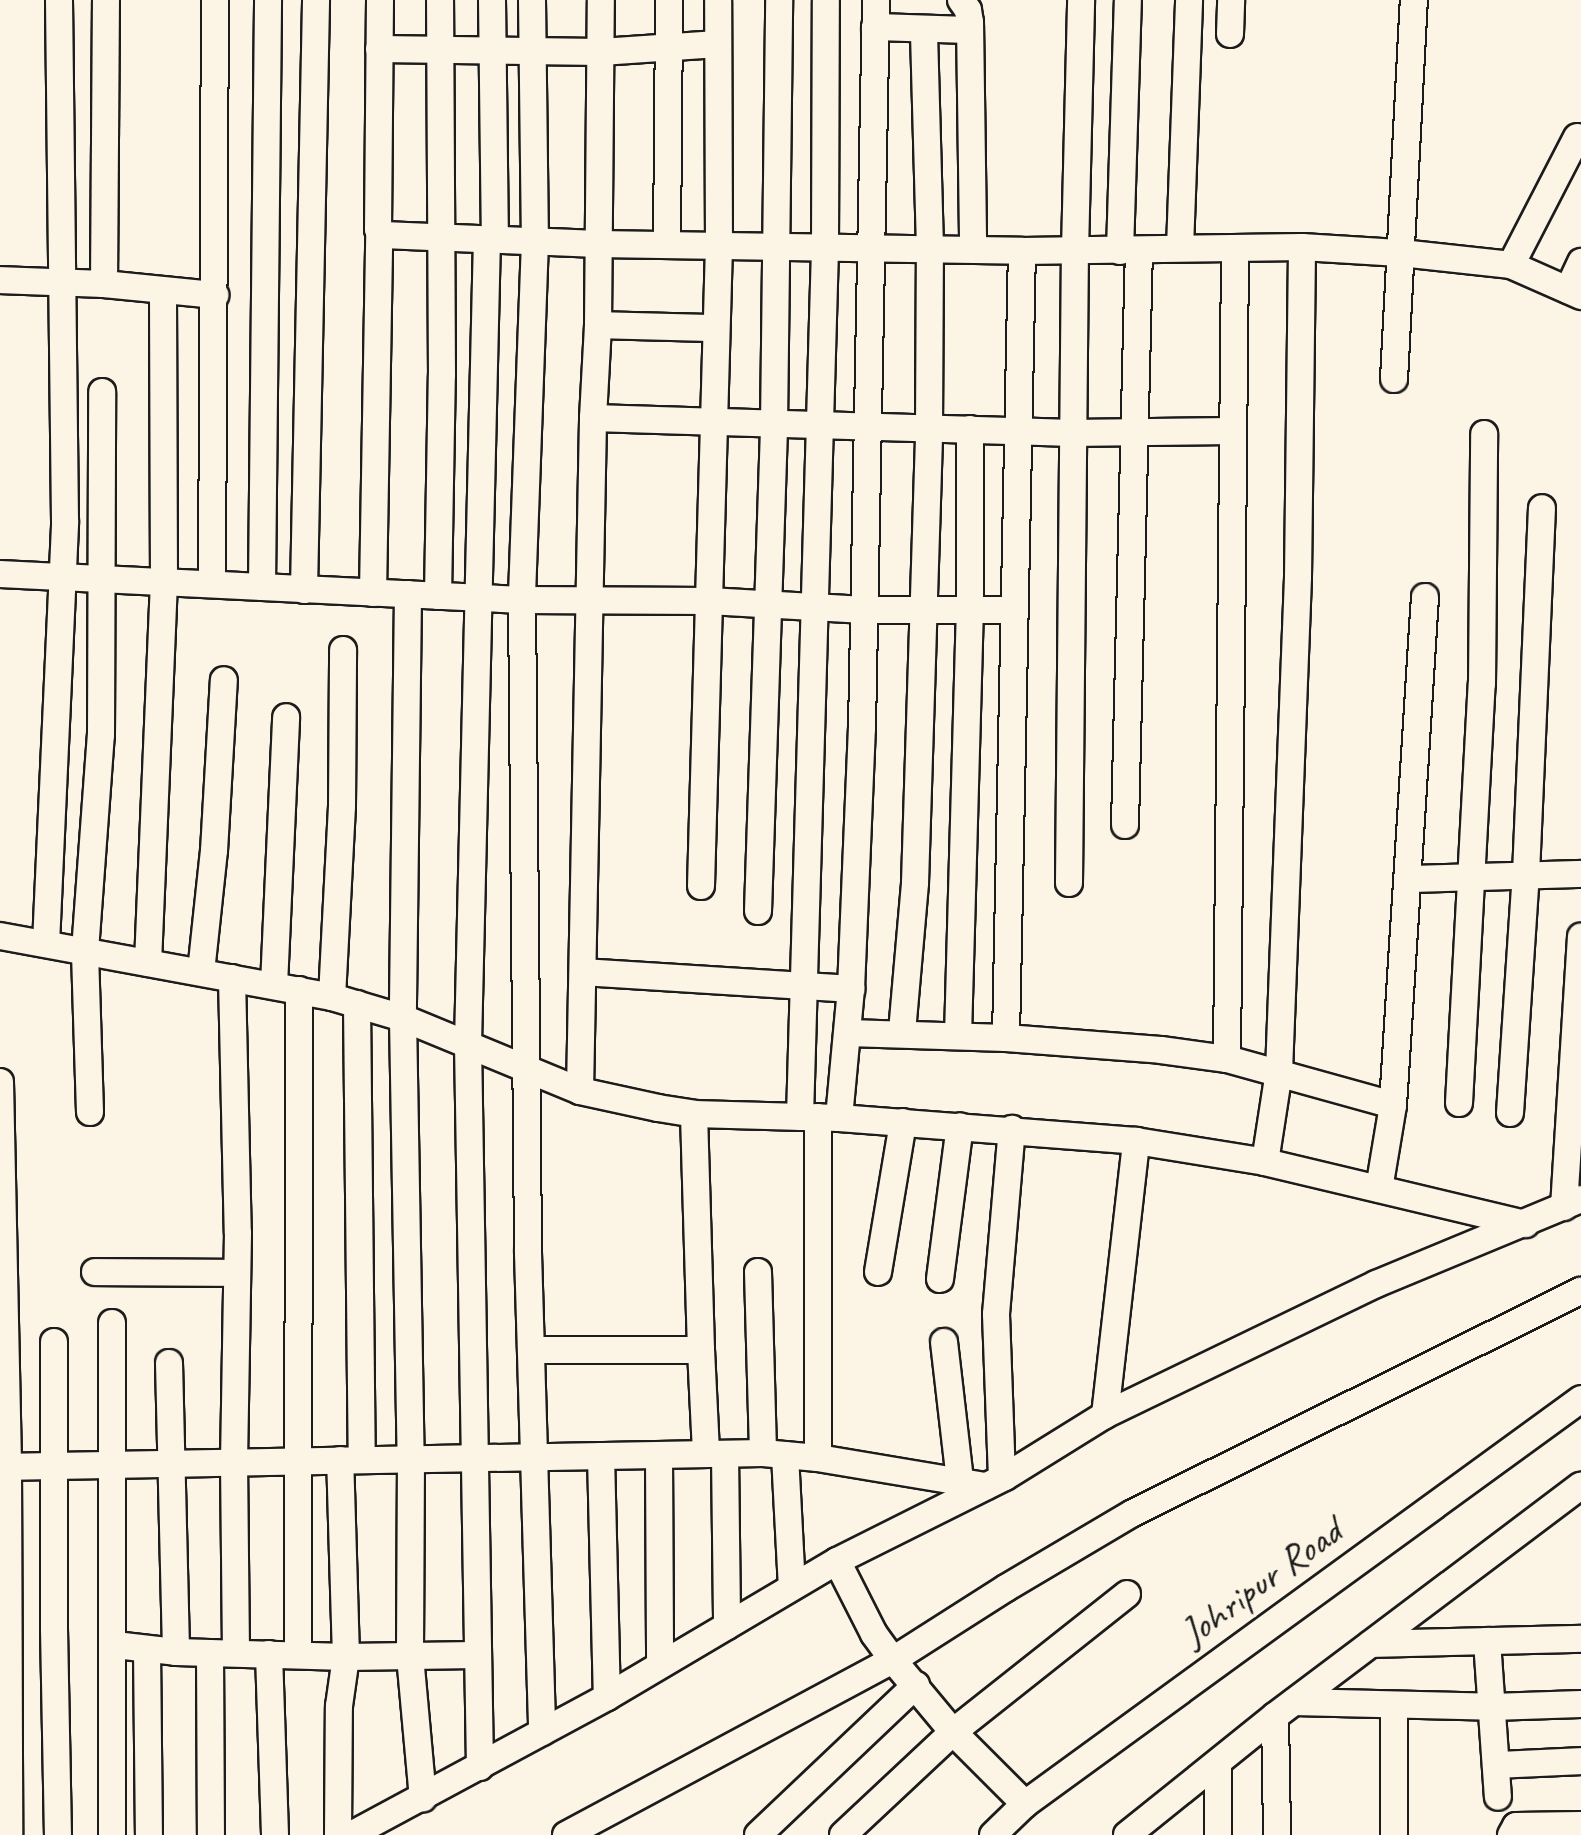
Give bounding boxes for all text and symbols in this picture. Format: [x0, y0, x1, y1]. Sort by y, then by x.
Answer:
street label: Johripur Road [1171, 1508, 1351, 1656]

